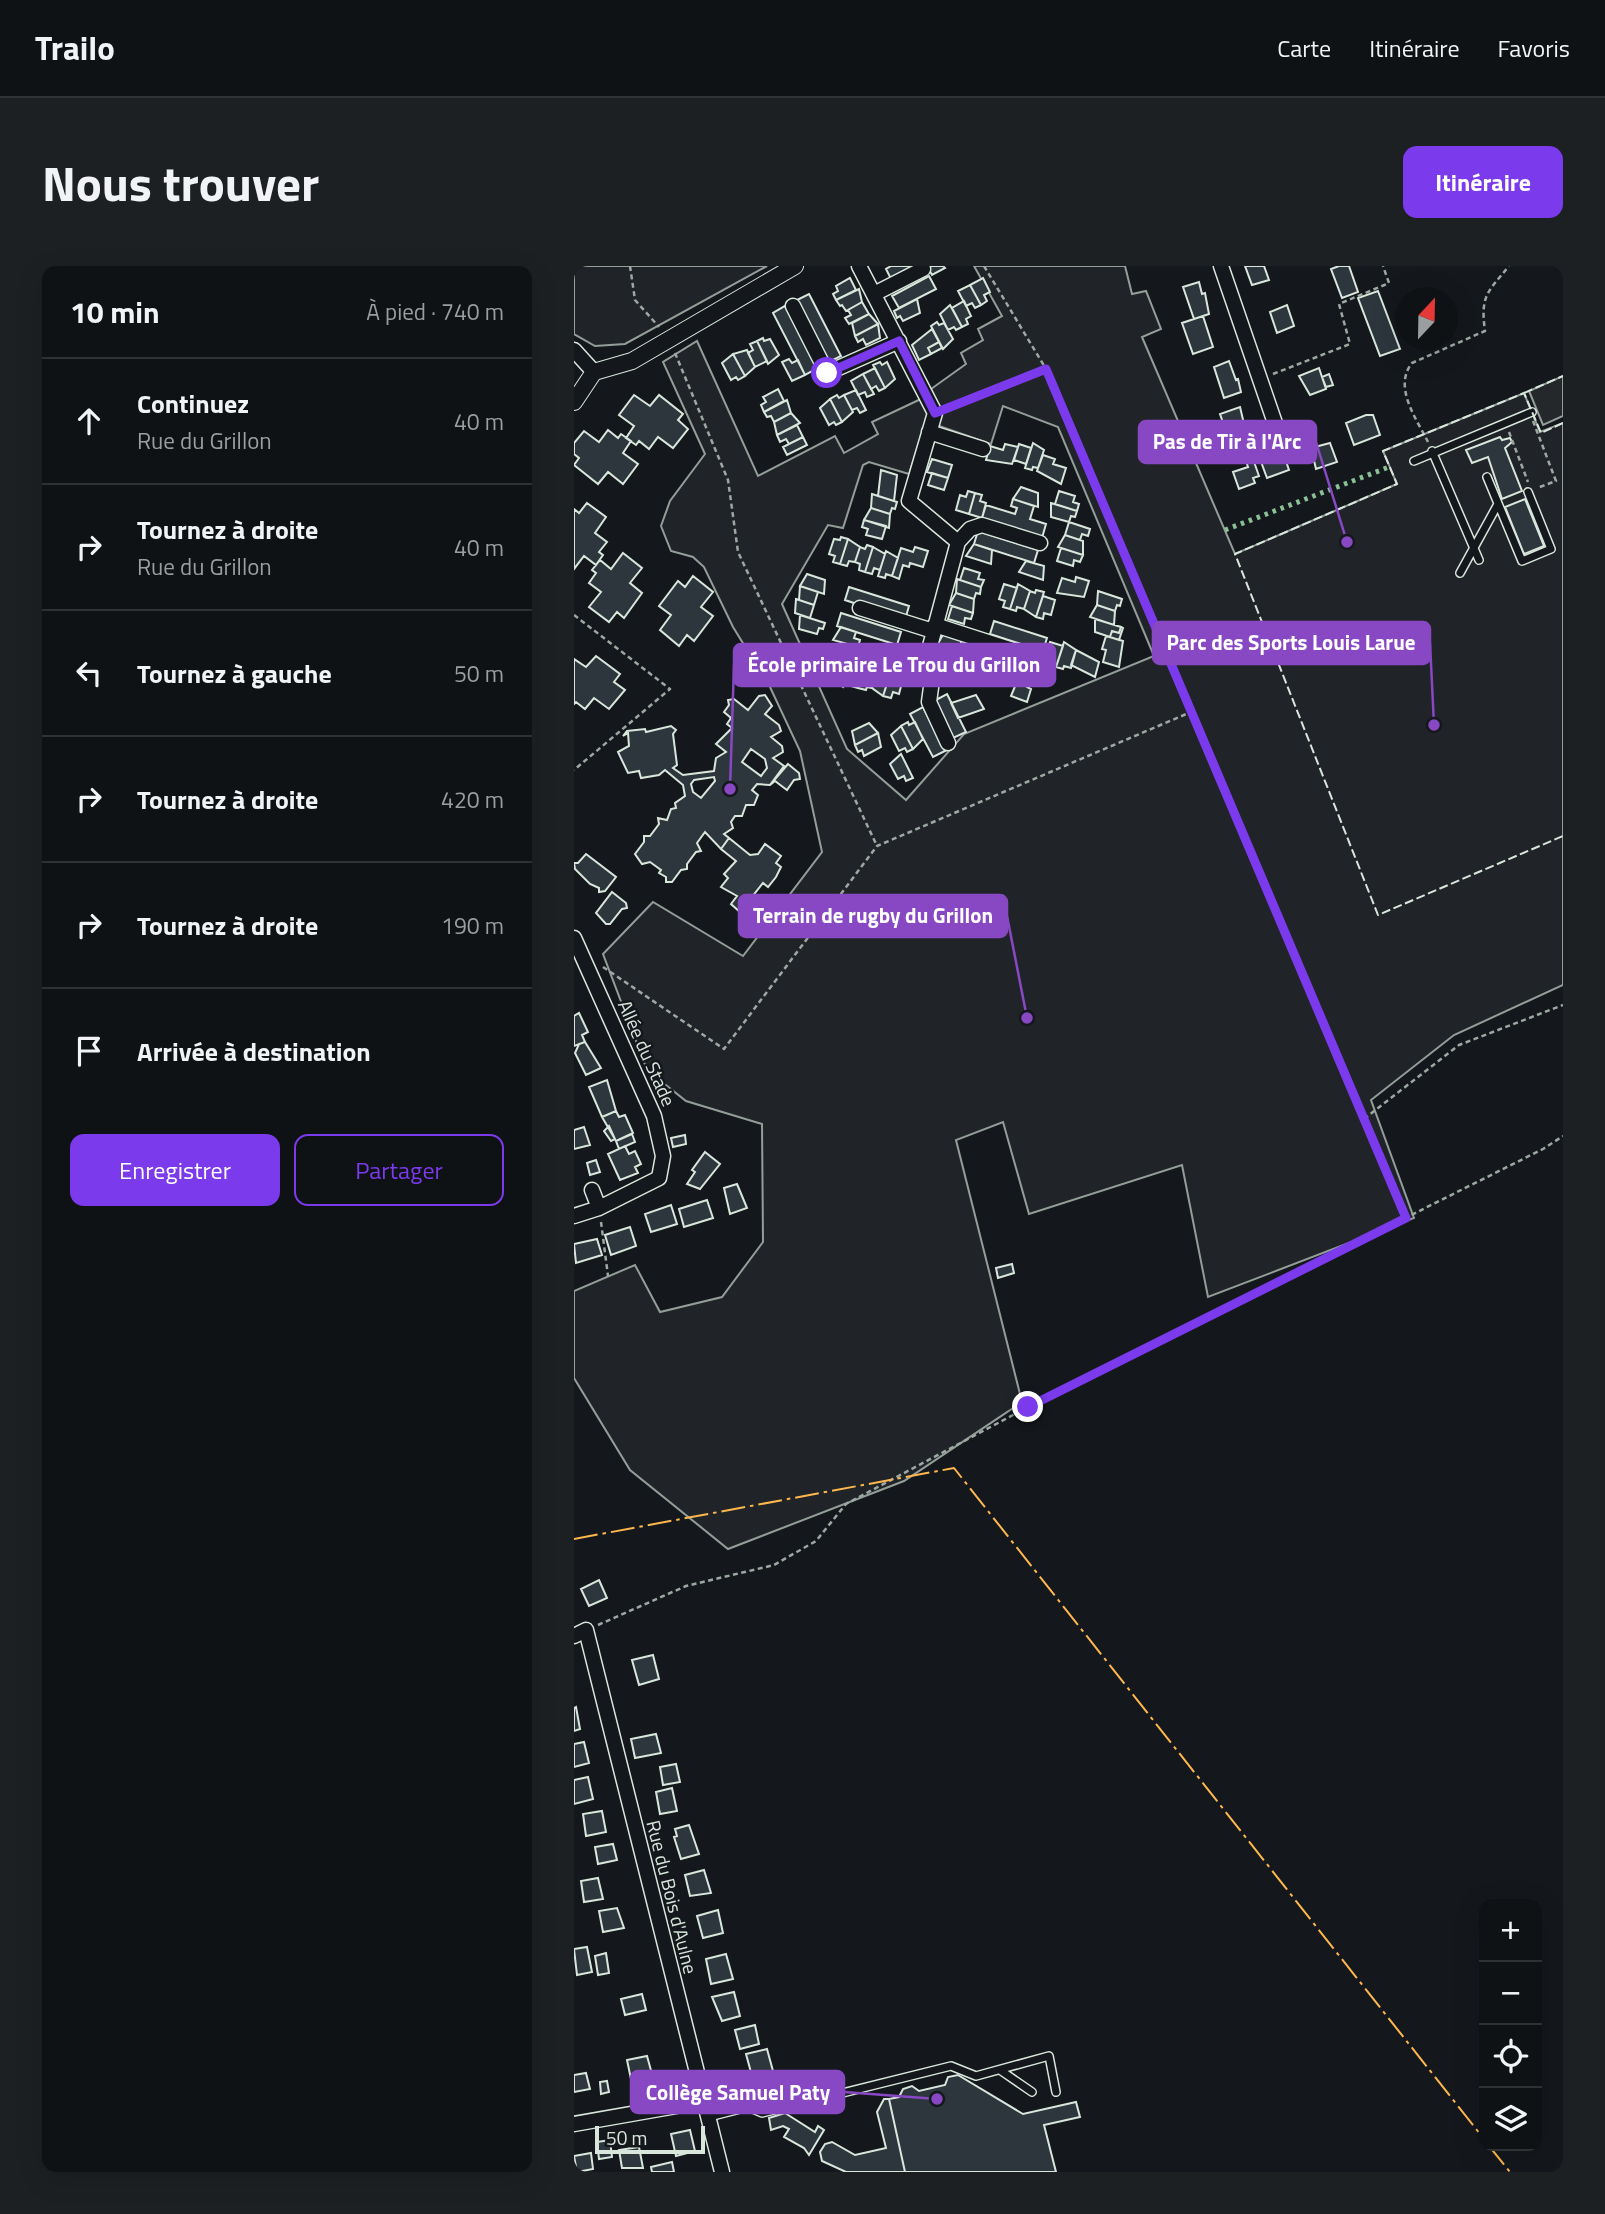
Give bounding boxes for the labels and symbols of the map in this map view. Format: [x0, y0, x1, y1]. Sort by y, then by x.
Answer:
north arrow [1395, 287, 1458, 350]
route start [811, 357, 842, 388]
callout: Pas de Tir à l'Arc [1139, 421, 1316, 463]
text: Pas de Tir à l'Arc [1153, 425, 1301, 457]
callout: Parc des Sports Louis Larue [1153, 622, 1430, 664]
text: Parc des Sports Louis Larue [1167, 626, 1416, 658]
callout: École primaire Le Trou du Grillon [734, 644, 1055, 686]
text: École primaire Le Trou du Grillon [748, 648, 1040, 680]
callout: Terrain de rugby du Grillon [739, 895, 1007, 937]
text: Terrain de rugby du Grillon [753, 899, 993, 931]
street label: Allée du Stade [611, 995, 684, 1111]
route end [1012, 1391, 1043, 1422]
street label: Rue du Bois d'Aulne [639, 1817, 706, 1977]
callout: Collège Samuel Paty [631, 2071, 844, 2113]
text: Collège Samuel Paty [646, 2076, 831, 2108]
scale bar [595, 2123, 705, 2155]

